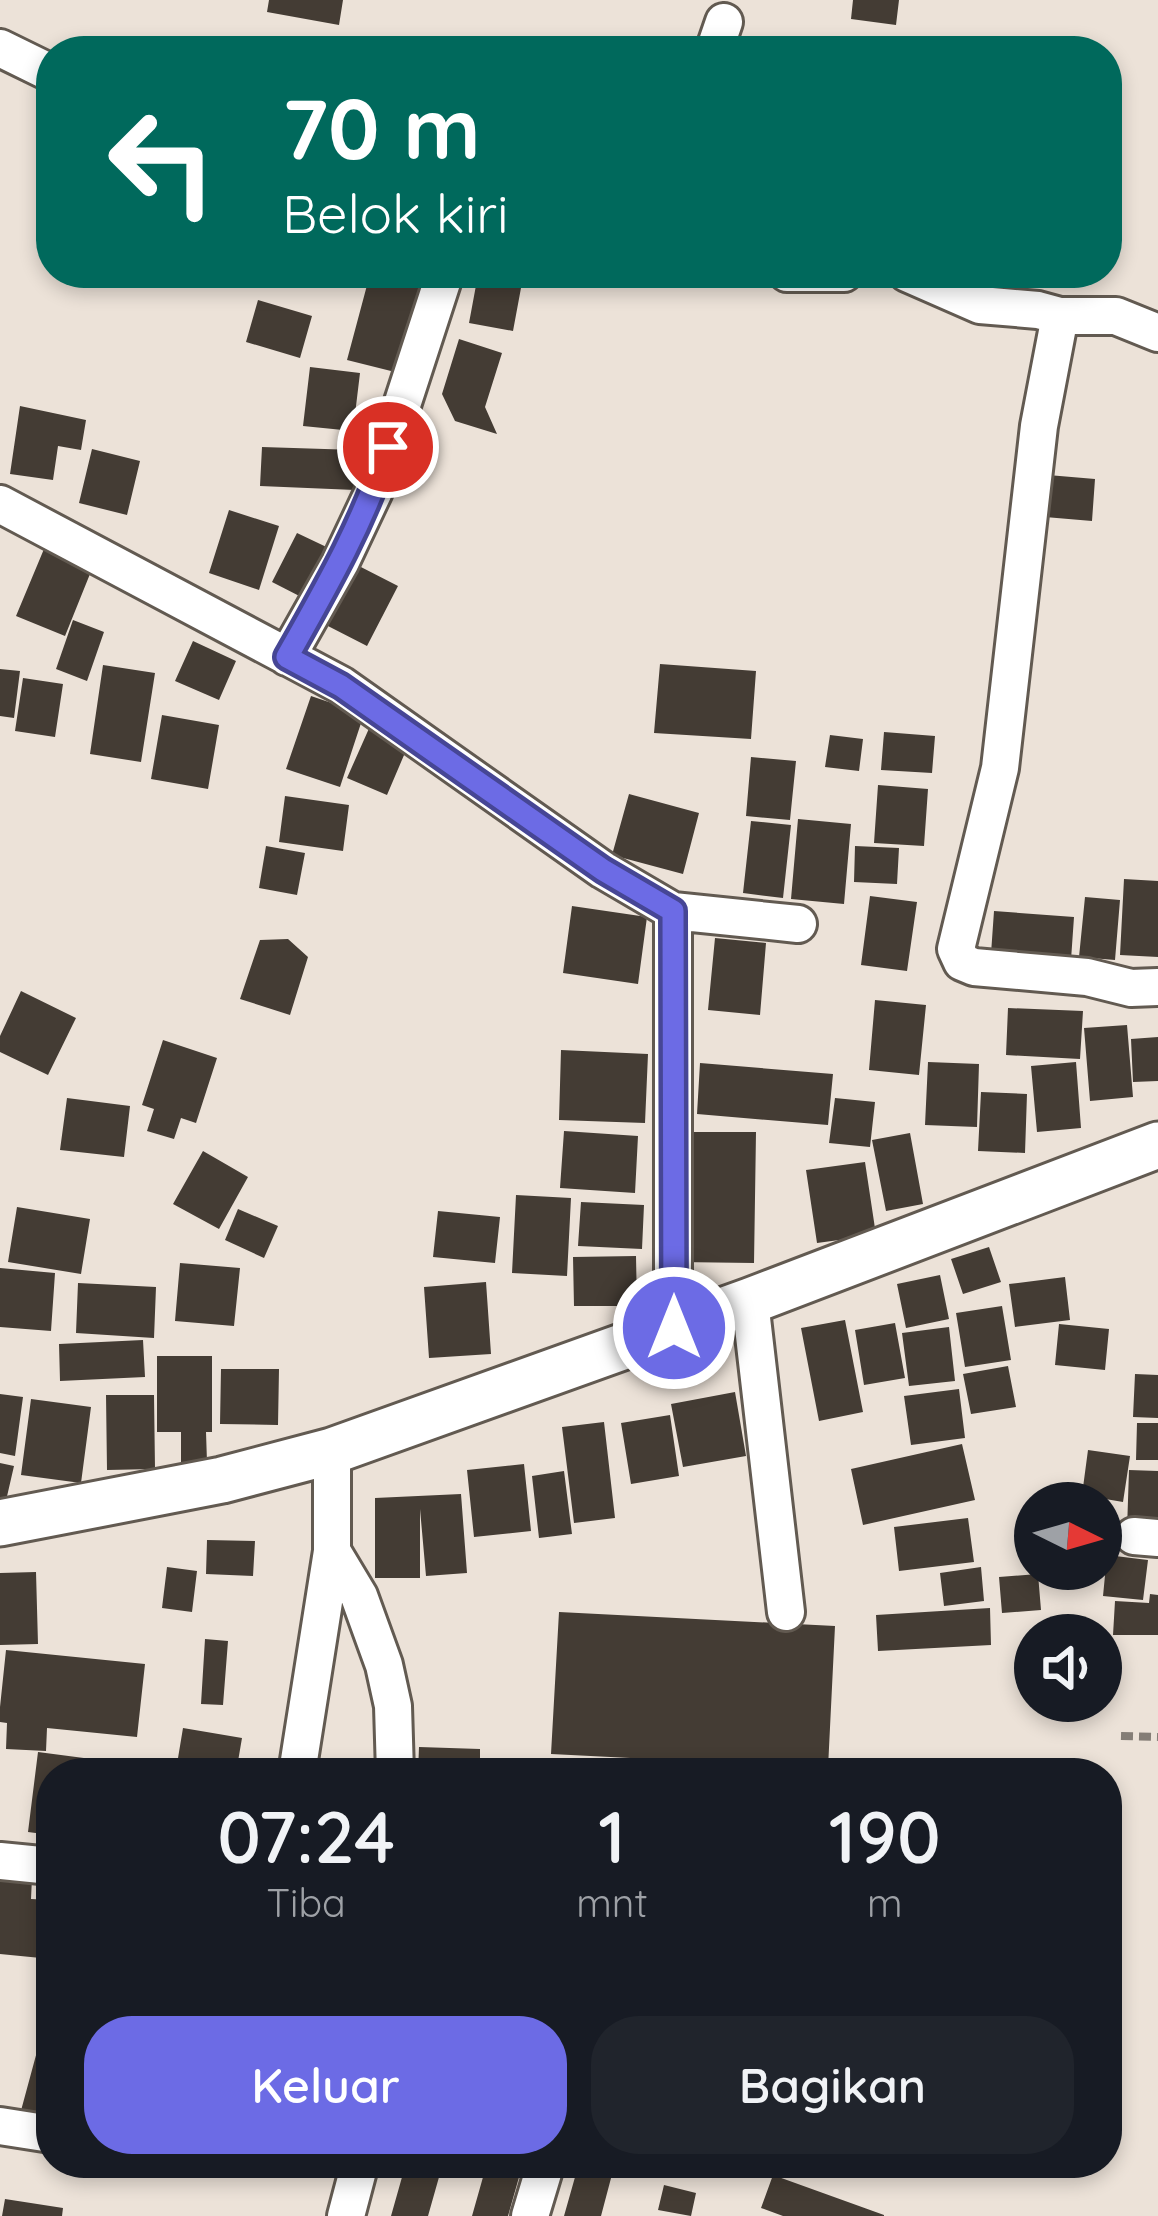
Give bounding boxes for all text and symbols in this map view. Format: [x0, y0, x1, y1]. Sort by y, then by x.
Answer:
text: 70 m [282, 75, 481, 180]
icon: left [84, 84, 240, 240]
text: Belok kiri [282, 179, 509, 247]
pin [337, 396, 439, 498]
icon: arrive [355, 414, 421, 480]
position arrow [611, 1265, 737, 1391]
north arrow [1014, 1482, 1122, 1590]
map controls [1014, 1482, 1122, 1722]
button: sound [1014, 1614, 1122, 1722]
text: 07:24 [217, 1791, 395, 1881]
text: 1 [598, 1791, 626, 1881]
text: 190 [829, 1791, 941, 1881]
text: Tiba [267, 1878, 346, 1927]
text: mnt [576, 1878, 648, 1927]
text: m [867, 1878, 903, 1927]
button: Keluar [84, 2016, 567, 2154]
button: Bagikan [591, 2016, 1074, 2154]

